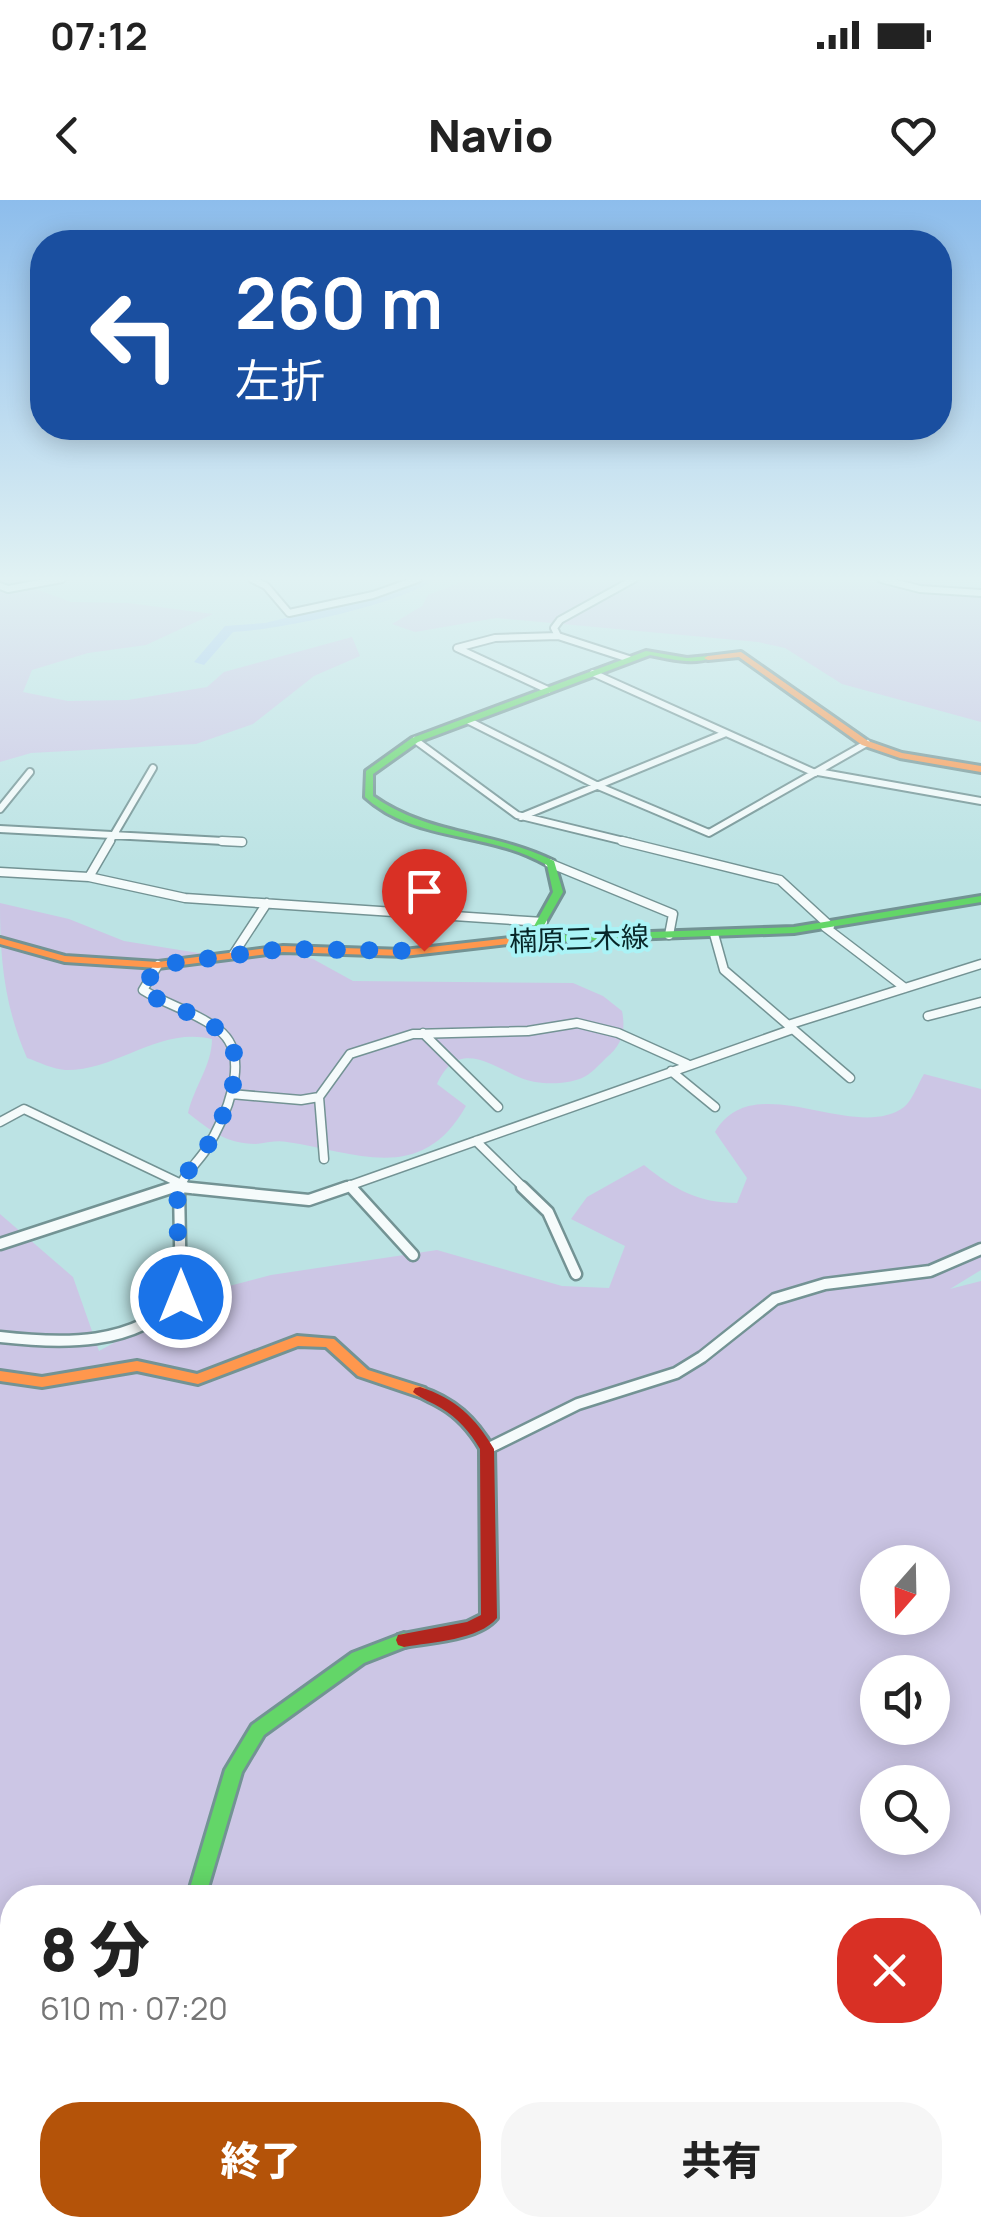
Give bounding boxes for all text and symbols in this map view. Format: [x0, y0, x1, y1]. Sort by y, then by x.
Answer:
text: 07:12 [50, 9, 148, 61]
text: Navio [428, 104, 553, 166]
icon: back [40, 108, 95, 163]
icon: heart [886, 108, 941, 163]
text: 260 m [235, 254, 443, 350]
icon: left [70, 270, 200, 400]
text: 左折 [235, 349, 325, 411]
pin [382, 849, 467, 952]
icon: arrive [397, 864, 452, 919]
street label: 楠原三木線 [508, 917, 650, 959]
position arrow [129, 1245, 233, 1349]
north arrow [860, 1545, 950, 1635]
map controls [860, 1545, 950, 1855]
button: sound [860, 1655, 950, 1745]
button: search [860, 1765, 950, 1855]
text: 8 分 [40, 1907, 149, 1989]
button: close [837, 1918, 942, 2023]
text: 610 m · 07:20 [40, 1986, 228, 2030]
button: 終了 [40, 2102, 481, 2217]
button: 共有 [501, 2102, 942, 2217]

